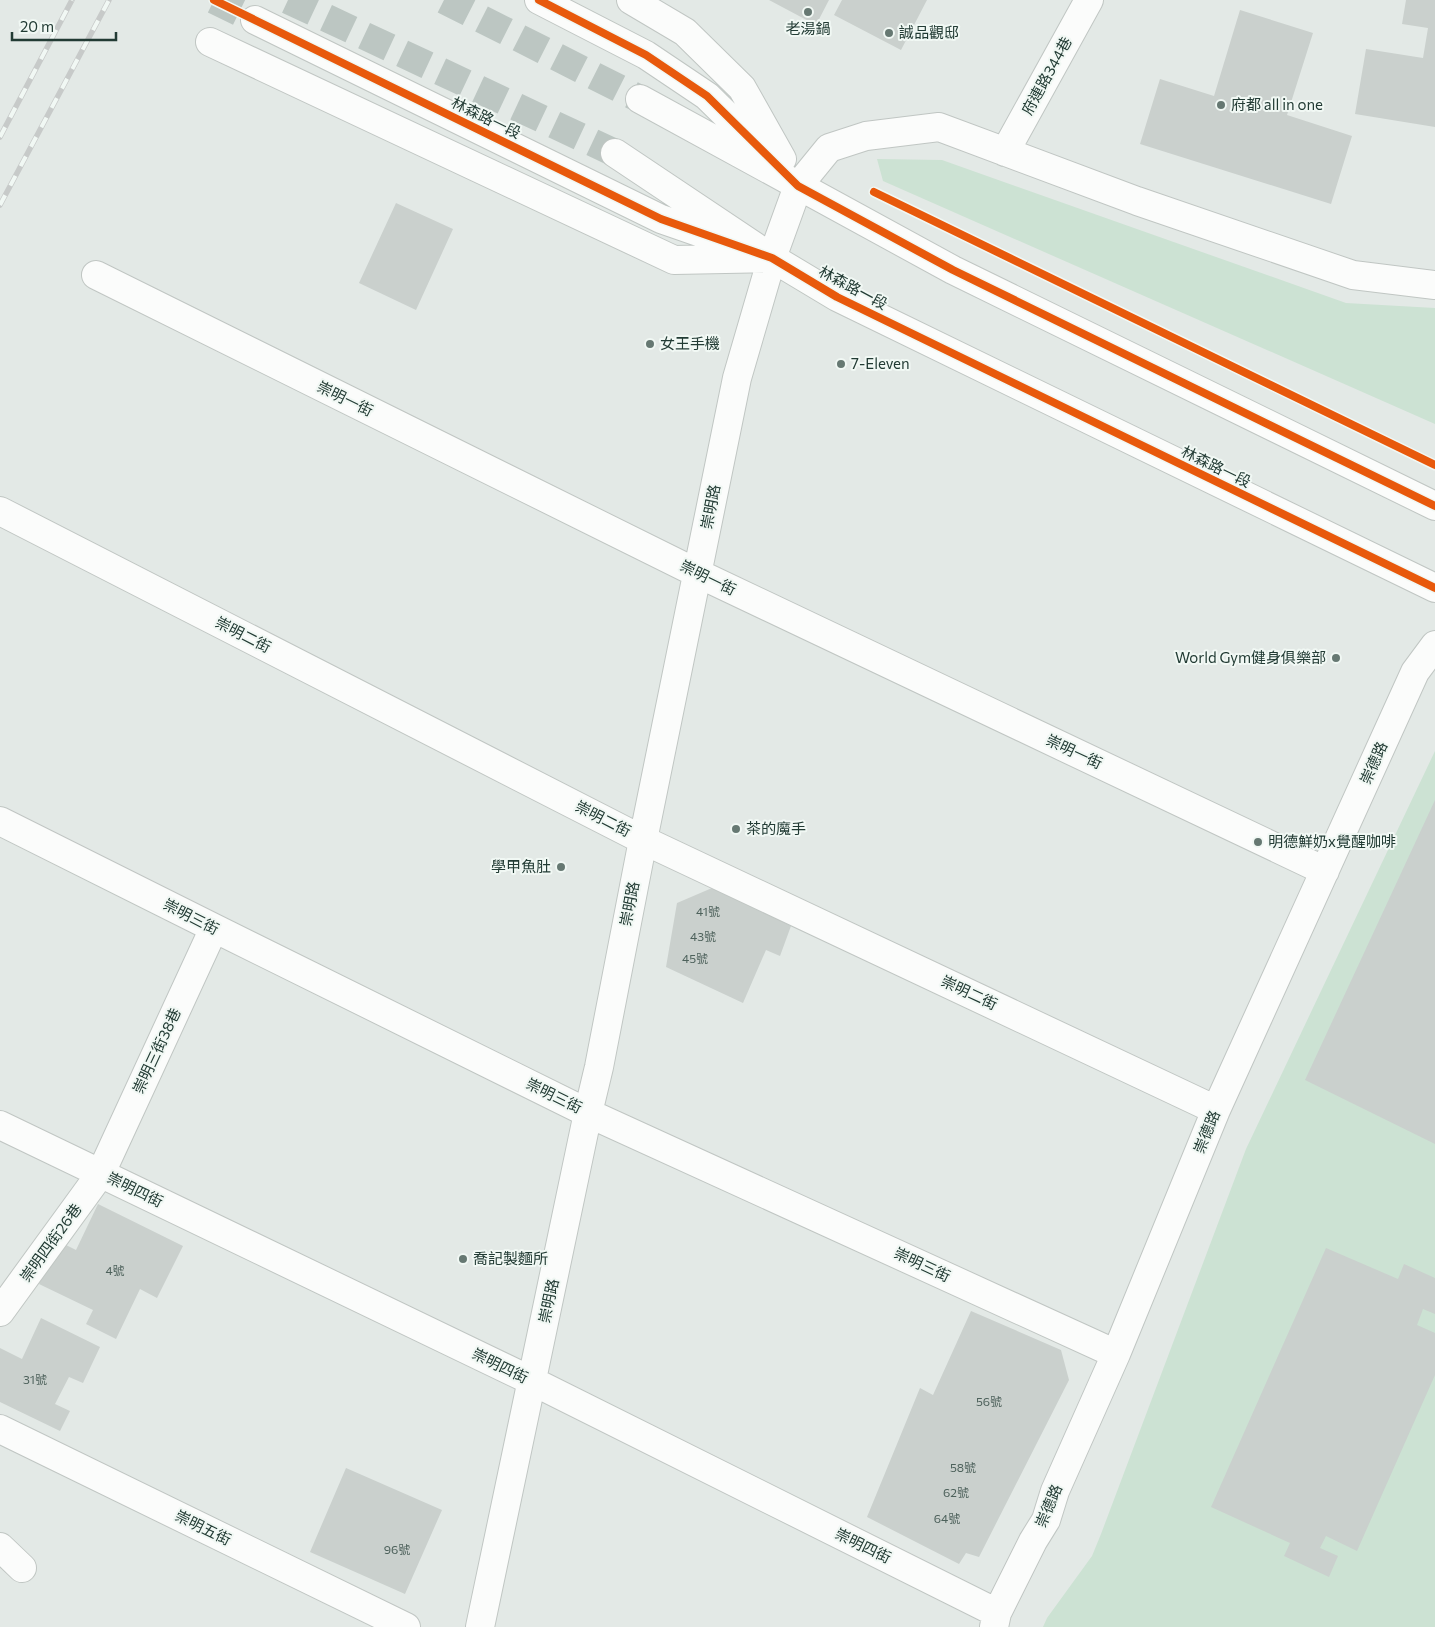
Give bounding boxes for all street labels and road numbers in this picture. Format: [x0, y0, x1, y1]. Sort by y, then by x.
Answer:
street label: 府連路344巷 [1017, 33, 1075, 118]
street label: 林森路一段 [449, 93, 524, 142]
street label: 林森路一段 [816, 262, 891, 313]
street label: 崇明一街 [315, 377, 376, 419]
street label: 林森路一段 [1179, 442, 1254, 491]
street label: 崇明路 [697, 483, 723, 531]
street label: 崇明一街 [678, 556, 739, 598]
street label: 崇明二街 [213, 612, 274, 656]
street label: 崇明一街 [1043, 730, 1105, 772]
street label: 崇德路 [1356, 738, 1390, 787]
street label: 崇明二街 [573, 796, 634, 840]
street label: 崇明路 [616, 880, 642, 928]
street label: 崇明三街 [161, 894, 222, 938]
street label: 崇明二街 [938, 971, 1000, 1013]
street label: 崇明三街38巷 [128, 1005, 184, 1096]
street label: 崇明三街 [524, 1074, 585, 1116]
street label: 崇德路 [1189, 1107, 1223, 1156]
street label: 崇明四街 [105, 1168, 166, 1210]
street label: 崇明四街26巷 [16, 1200, 85, 1285]
street label: 崇明三街 [891, 1243, 953, 1285]
street label: 崇明路 [535, 1277, 562, 1325]
street label: 崇明四街 [470, 1344, 531, 1386]
street label: 崇德路 [1031, 1481, 1065, 1530]
street label: 崇明五街 [173, 1506, 234, 1548]
street label: 崇明四街 [833, 1524, 894, 1566]

